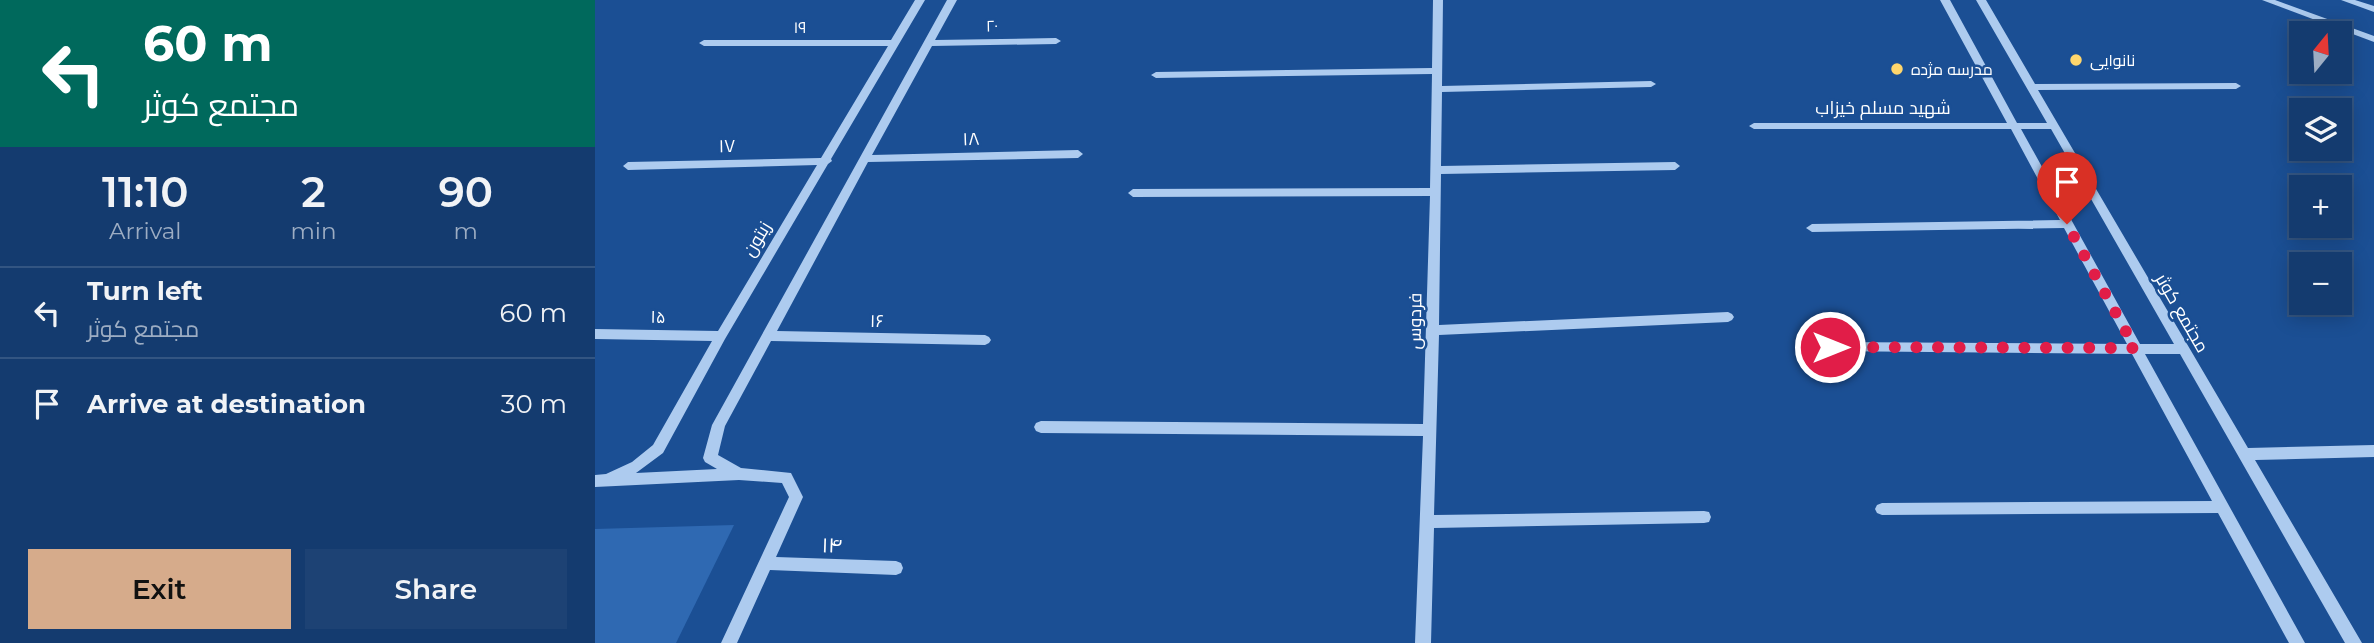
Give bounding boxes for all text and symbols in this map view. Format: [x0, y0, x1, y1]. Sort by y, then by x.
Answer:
text: 60 m [143, 14, 273, 73]
street label: ۲۰ [986, 16, 998, 36]
street label: ۱۹ [793, 18, 807, 37]
north arrow [2289, 21, 2352, 84]
map controls [2289, 21, 2352, 315]
icon: left [28, 28, 119, 119]
place label: نانوایی [2090, 51, 2135, 71]
marker: نانوایی [2068, 52, 2084, 68]
place label: مدرسه مژده [1911, 60, 1993, 79]
marker: مدرسه مژده [1889, 61, 1905, 77]
text: مجتمع کوثر [143, 85, 299, 124]
street label: شهید مسلم خیزاب [1815, 97, 1951, 120]
button: layers [2289, 98, 2352, 161]
street label: ۱۸ [962, 128, 980, 150]
street label: ۱۷ [718, 135, 736, 157]
pin [2037, 152, 2097, 224]
icon: arrive [2048, 163, 2086, 201]
text: 11:10 [102, 166, 188, 218]
text: 2 [301, 166, 326, 218]
text: 90 [438, 166, 493, 218]
button: + [2289, 175, 2352, 238]
text: Arrival [109, 217, 181, 245]
text: min [290, 217, 337, 245]
text: m [454, 217, 478, 245]
street label: زیتون [738, 217, 776, 261]
button: − [2289, 252, 2352, 315]
street label: مجتمع کوثر [2149, 269, 2213, 357]
text: Turn left [87, 275, 203, 307]
street label: فردوس [1404, 292, 1426, 350]
icon: left [28, 294, 66, 332]
text: 60 m [500, 297, 567, 329]
street label: ۱۵ [650, 306, 666, 328]
street label: ۱۶ [870, 310, 884, 332]
position arrow [1793, 310, 1867, 384]
text: مجتمع کوثر [87, 315, 199, 343]
icon: arrive [28, 385, 66, 423]
text: Arrive at destination [87, 388, 366, 420]
text: 30 m [501, 388, 567, 420]
street label: ۱۴ [821, 532, 843, 558]
button: Exit [28, 549, 291, 629]
button: Share [305, 549, 567, 629]

